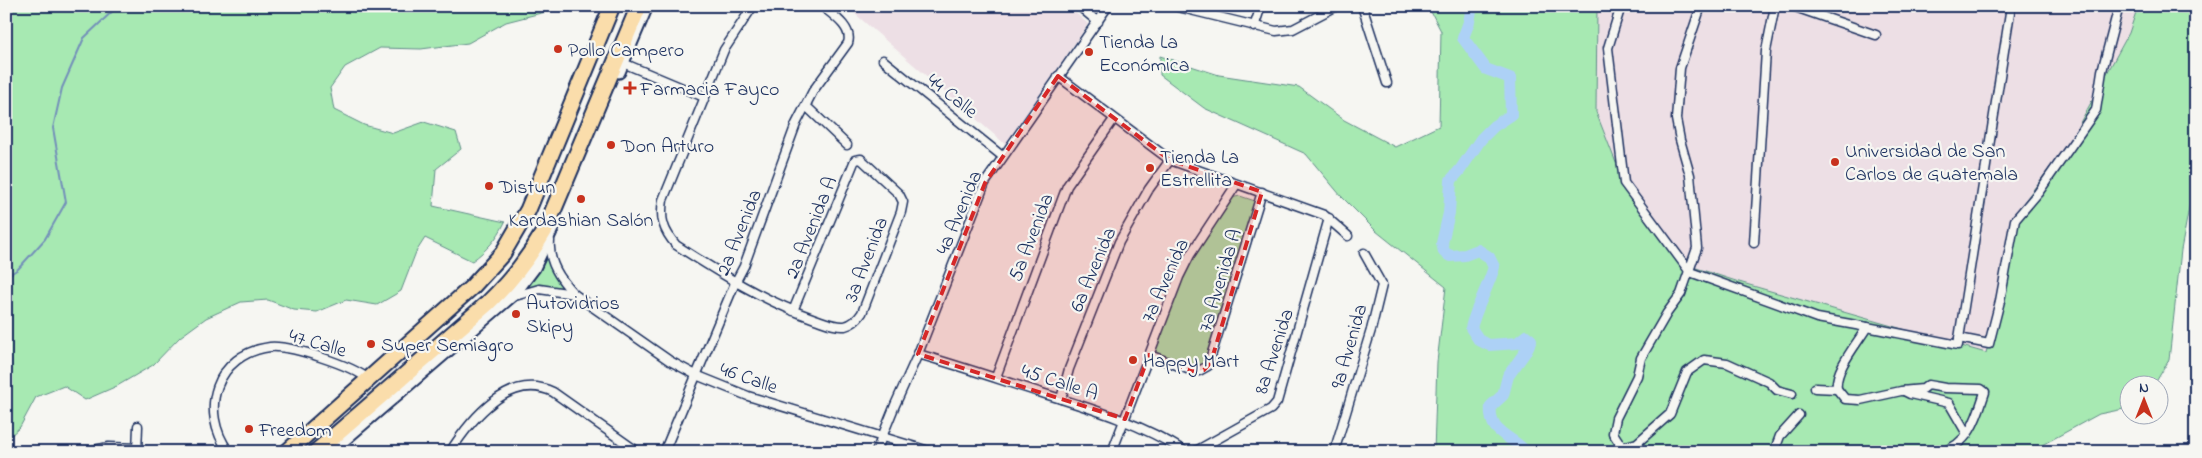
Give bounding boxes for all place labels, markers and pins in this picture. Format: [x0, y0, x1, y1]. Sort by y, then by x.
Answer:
place label: Tienda La Económica [1099, 29, 1189, 81]
place label: Pollo Campero [568, 37, 684, 66]
marker: Pollo Campero [552, 43, 564, 55]
marker: Tienda La Económica [1083, 46, 1095, 58]
place label: Farmacia Fayco [639, 76, 779, 105]
marker: Farmacia Fayco [624, 82, 636, 94]
place label: Don Arturo [620, 133, 714, 162]
place label: Universidad de San Carlos de Guatemala [1845, 138, 2018, 190]
marker: Don Arturo [605, 139, 617, 151]
place label: Tienda La Estrellita [1160, 144, 1239, 196]
marker: Universidad de San Carlos de Guatemala [1829, 156, 1841, 168]
marker: Tienda La Estrellita [1144, 162, 1156, 174]
place label: Distun [498, 174, 556, 203]
marker: Distun [483, 180, 495, 192]
marker: Kardashian Salón [575, 193, 587, 205]
place label: Kardashian Salón [509, 207, 654, 236]
place label: Autovidrios Skipy [526, 290, 620, 342]
marker: Autovidrios Skipy [510, 308, 522, 320]
place label: Super Semiagro [381, 332, 514, 362]
marker: Super Semiagro [365, 338, 377, 350]
place label: Happy Mart [1143, 348, 1239, 377]
marker: Happy Mart [1127, 354, 1139, 366]
place label: Freedom [258, 417, 332, 446]
marker: Freedom [243, 423, 255, 435]

